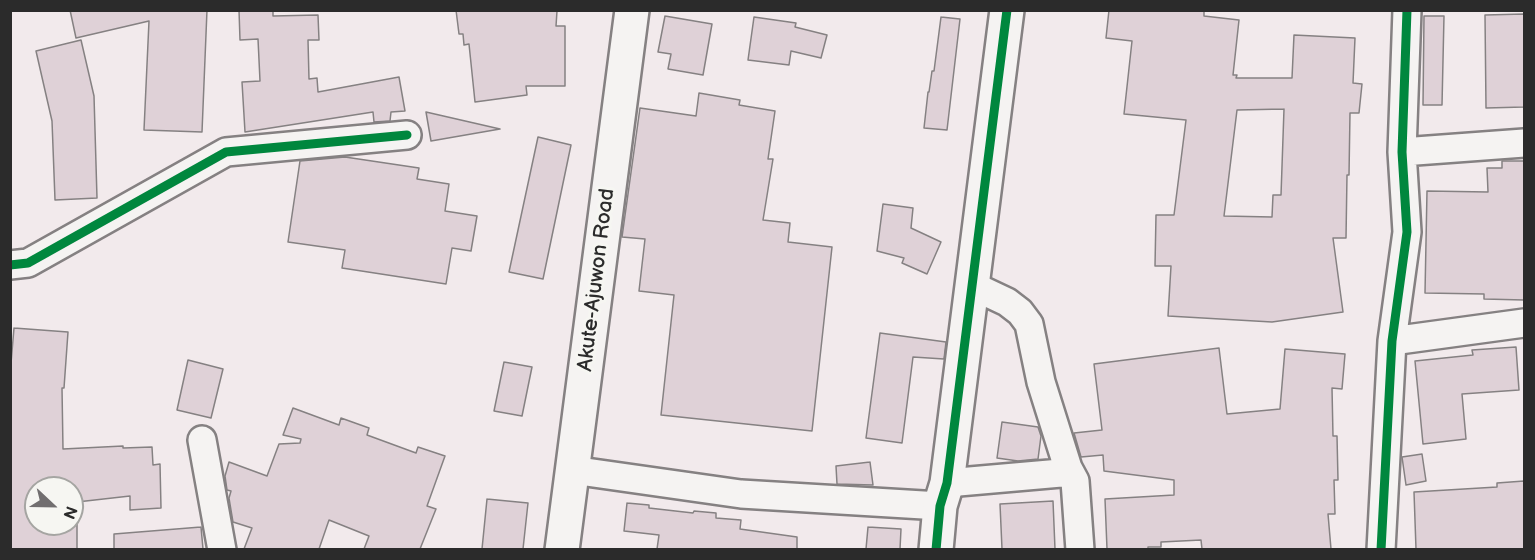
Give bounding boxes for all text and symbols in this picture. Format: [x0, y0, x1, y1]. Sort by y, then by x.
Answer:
street label: Akute-Ajuwon Road [573, 187, 621, 373]
north arrow [24, 476, 84, 536]
text: N [58, 503, 80, 521]

